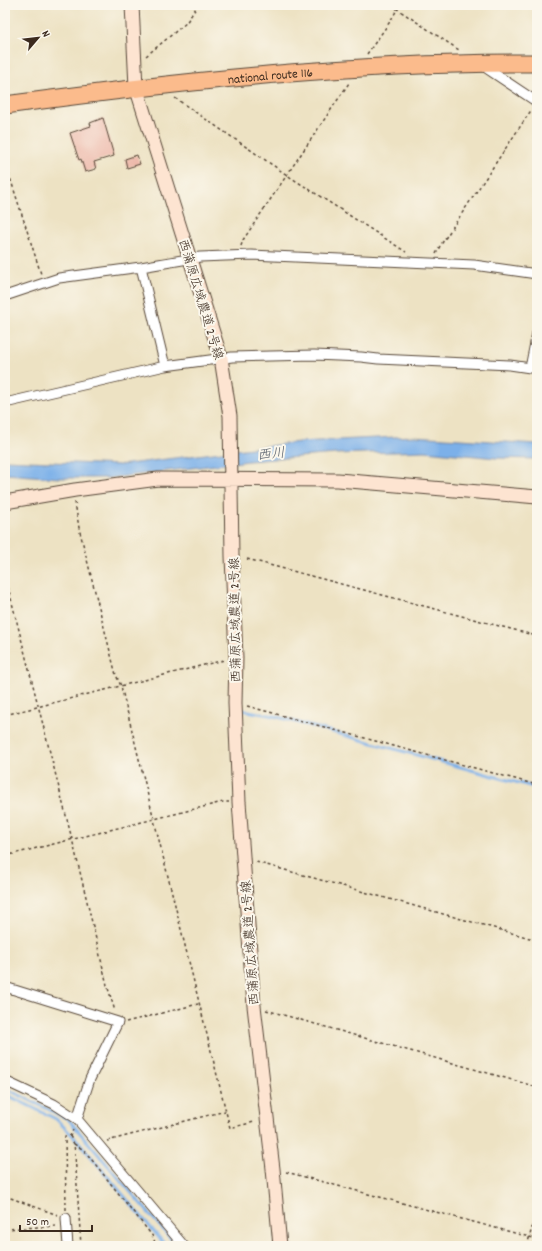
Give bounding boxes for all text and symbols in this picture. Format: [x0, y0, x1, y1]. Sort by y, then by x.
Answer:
north arrow [18, 18, 58, 58]
text: N [37, 28, 54, 41]
street label: national route 116 [227, 64, 314, 90]
street label: 西蒲原広域農道 2号線 [172, 237, 227, 364]
water label: 西川 [256, 444, 286, 466]
street label: 西蒲原広域農道 2号線 [226, 556, 247, 683]
street label: 西蒲原広域農道 2号線 [238, 878, 265, 1006]
scale bar [20, 1207, 92, 1233]
text: 50 m [26, 1214, 49, 1231]

